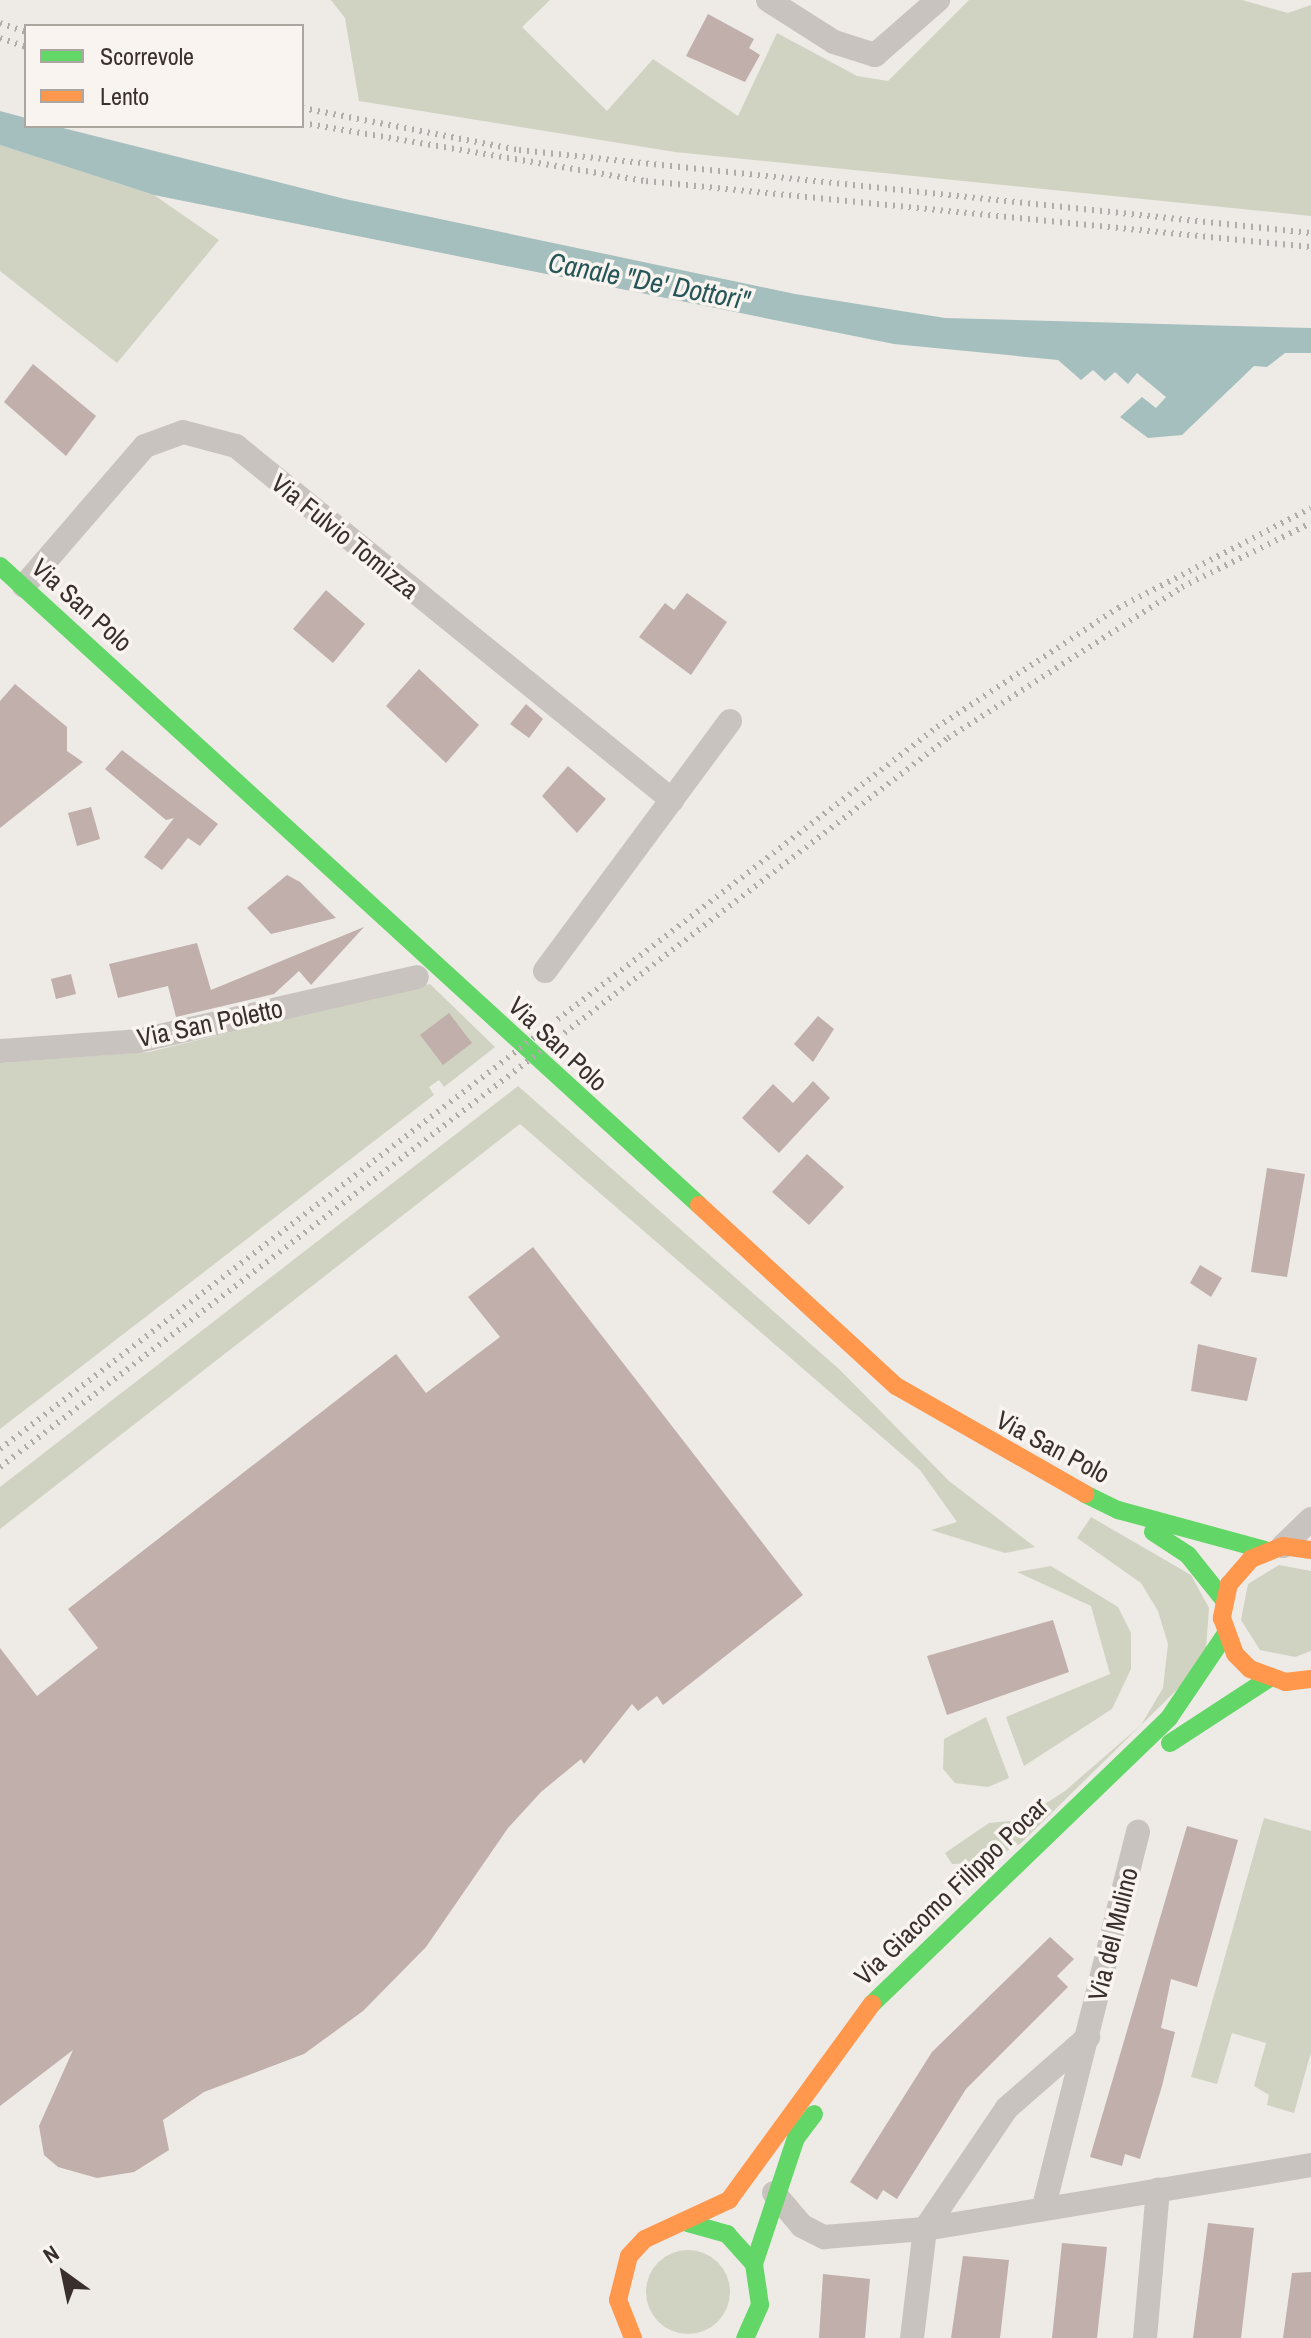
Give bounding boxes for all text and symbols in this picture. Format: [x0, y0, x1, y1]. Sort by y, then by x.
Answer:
legend [24, 24, 304, 128]
text: Scorrevole [100, 40, 194, 72]
text: Lento [100, 80, 149, 112]
water label: Canale "De' Dottori" [545, 245, 753, 317]
street label: Via Fulvio Tomizza [265, 467, 425, 605]
street label: Via San Polo [25, 552, 139, 658]
street label: Via San Polo [502, 990, 614, 1098]
street label: Via San Poletto [134, 992, 286, 1054]
street label: Via San Polo [991, 1404, 1115, 1490]
street label: Via Giacomo Filippo Pocar [848, 1791, 1054, 1991]
street label: Via del Mulino [1081, 1864, 1145, 2004]
north arrow [24, 2234, 104, 2314]
text: N [37, 2238, 65, 2270]

